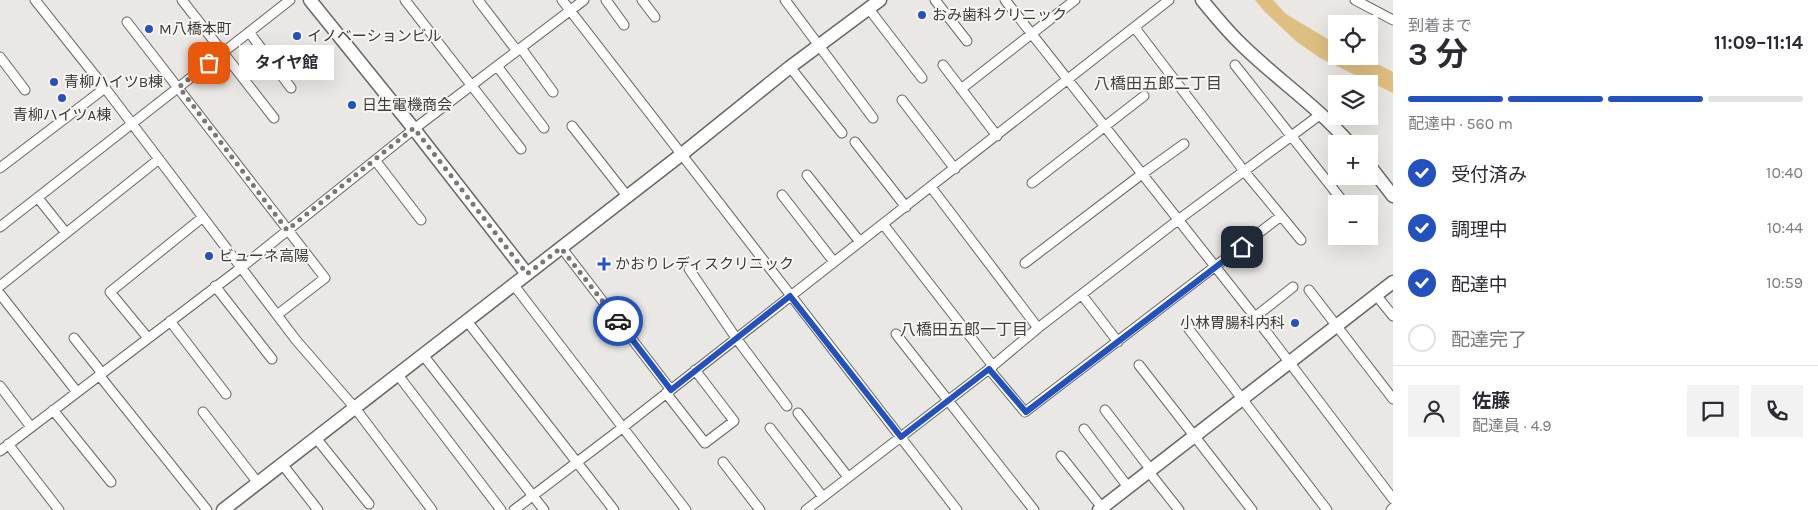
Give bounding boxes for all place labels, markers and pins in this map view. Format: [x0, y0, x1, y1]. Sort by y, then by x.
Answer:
place label: おみ歯科クリニック [932, 6, 1067, 24]
marker: おみ歯科クリニック [916, 9, 928, 21]
place label: M八橋本町 [159, 20, 232, 38]
marker: M八橋本町 [143, 23, 155, 35]
place label: イノベーションビル [307, 27, 442, 45]
marker: イノベーションビル [291, 30, 303, 42]
pin [188, 42, 230, 84]
callout: タイヤ館 [239, 46, 334, 80]
place label: 青柳ハイツB棟 [64, 73, 163, 91]
marker: 青柳ハイツB棟 [48, 76, 60, 88]
marker: 青柳ハイツA棟 [56, 92, 68, 104]
place label: 日生電機商会 [362, 96, 452, 114]
marker: 日生電機商会 [346, 99, 358, 111]
place label: 青柳ハイツA棟 [13, 106, 111, 124]
pin [1221, 226, 1263, 268]
place label: ビューネ高陽 [219, 247, 309, 265]
marker: ビューネ高陽 [203, 250, 215, 262]
place label: かおりレディスクリニック [615, 255, 794, 273]
marker: かおりレディスクリニック [597, 257, 611, 271]
place label: 小林胃腸科内科 [1180, 314, 1285, 332]
marker: 小林胃腸科内科 [1289, 317, 1301, 329]

